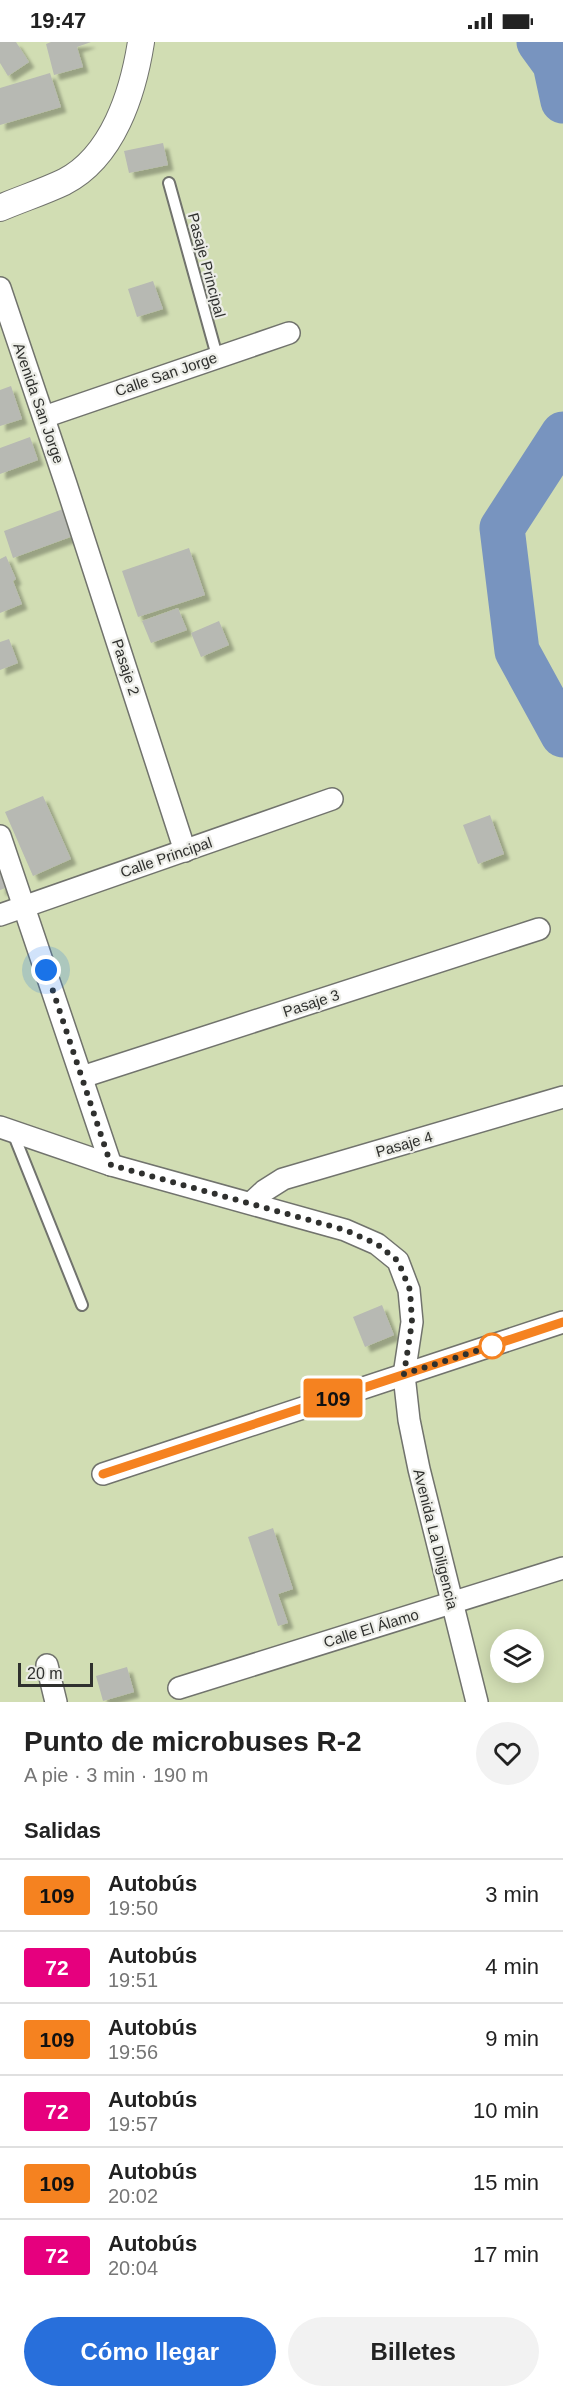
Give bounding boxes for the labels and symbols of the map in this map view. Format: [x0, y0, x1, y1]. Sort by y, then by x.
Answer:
street label: Pasaje Principal [185, 211, 229, 319]
street label: Avenida San Jorge [10, 340, 68, 466]
street label: Calle San Jorge [113, 349, 219, 399]
street label: Pasaje 2 [109, 637, 143, 697]
street label: Calle Principal [118, 833, 214, 881]
your location [31, 955, 61, 985]
street label: Pasaje 3 [281, 986, 341, 1020]
street label: Pasaje 4 [374, 1128, 434, 1160]
unlabelled marker [479, 1333, 505, 1359]
line badge: 109 [298, 1378, 368, 1418]
street label: Avenida La Diligencia [410, 1467, 462, 1612]
street label: Calle El Álamo [321, 1605, 421, 1651]
scale bar [18, 1660, 93, 1688]

